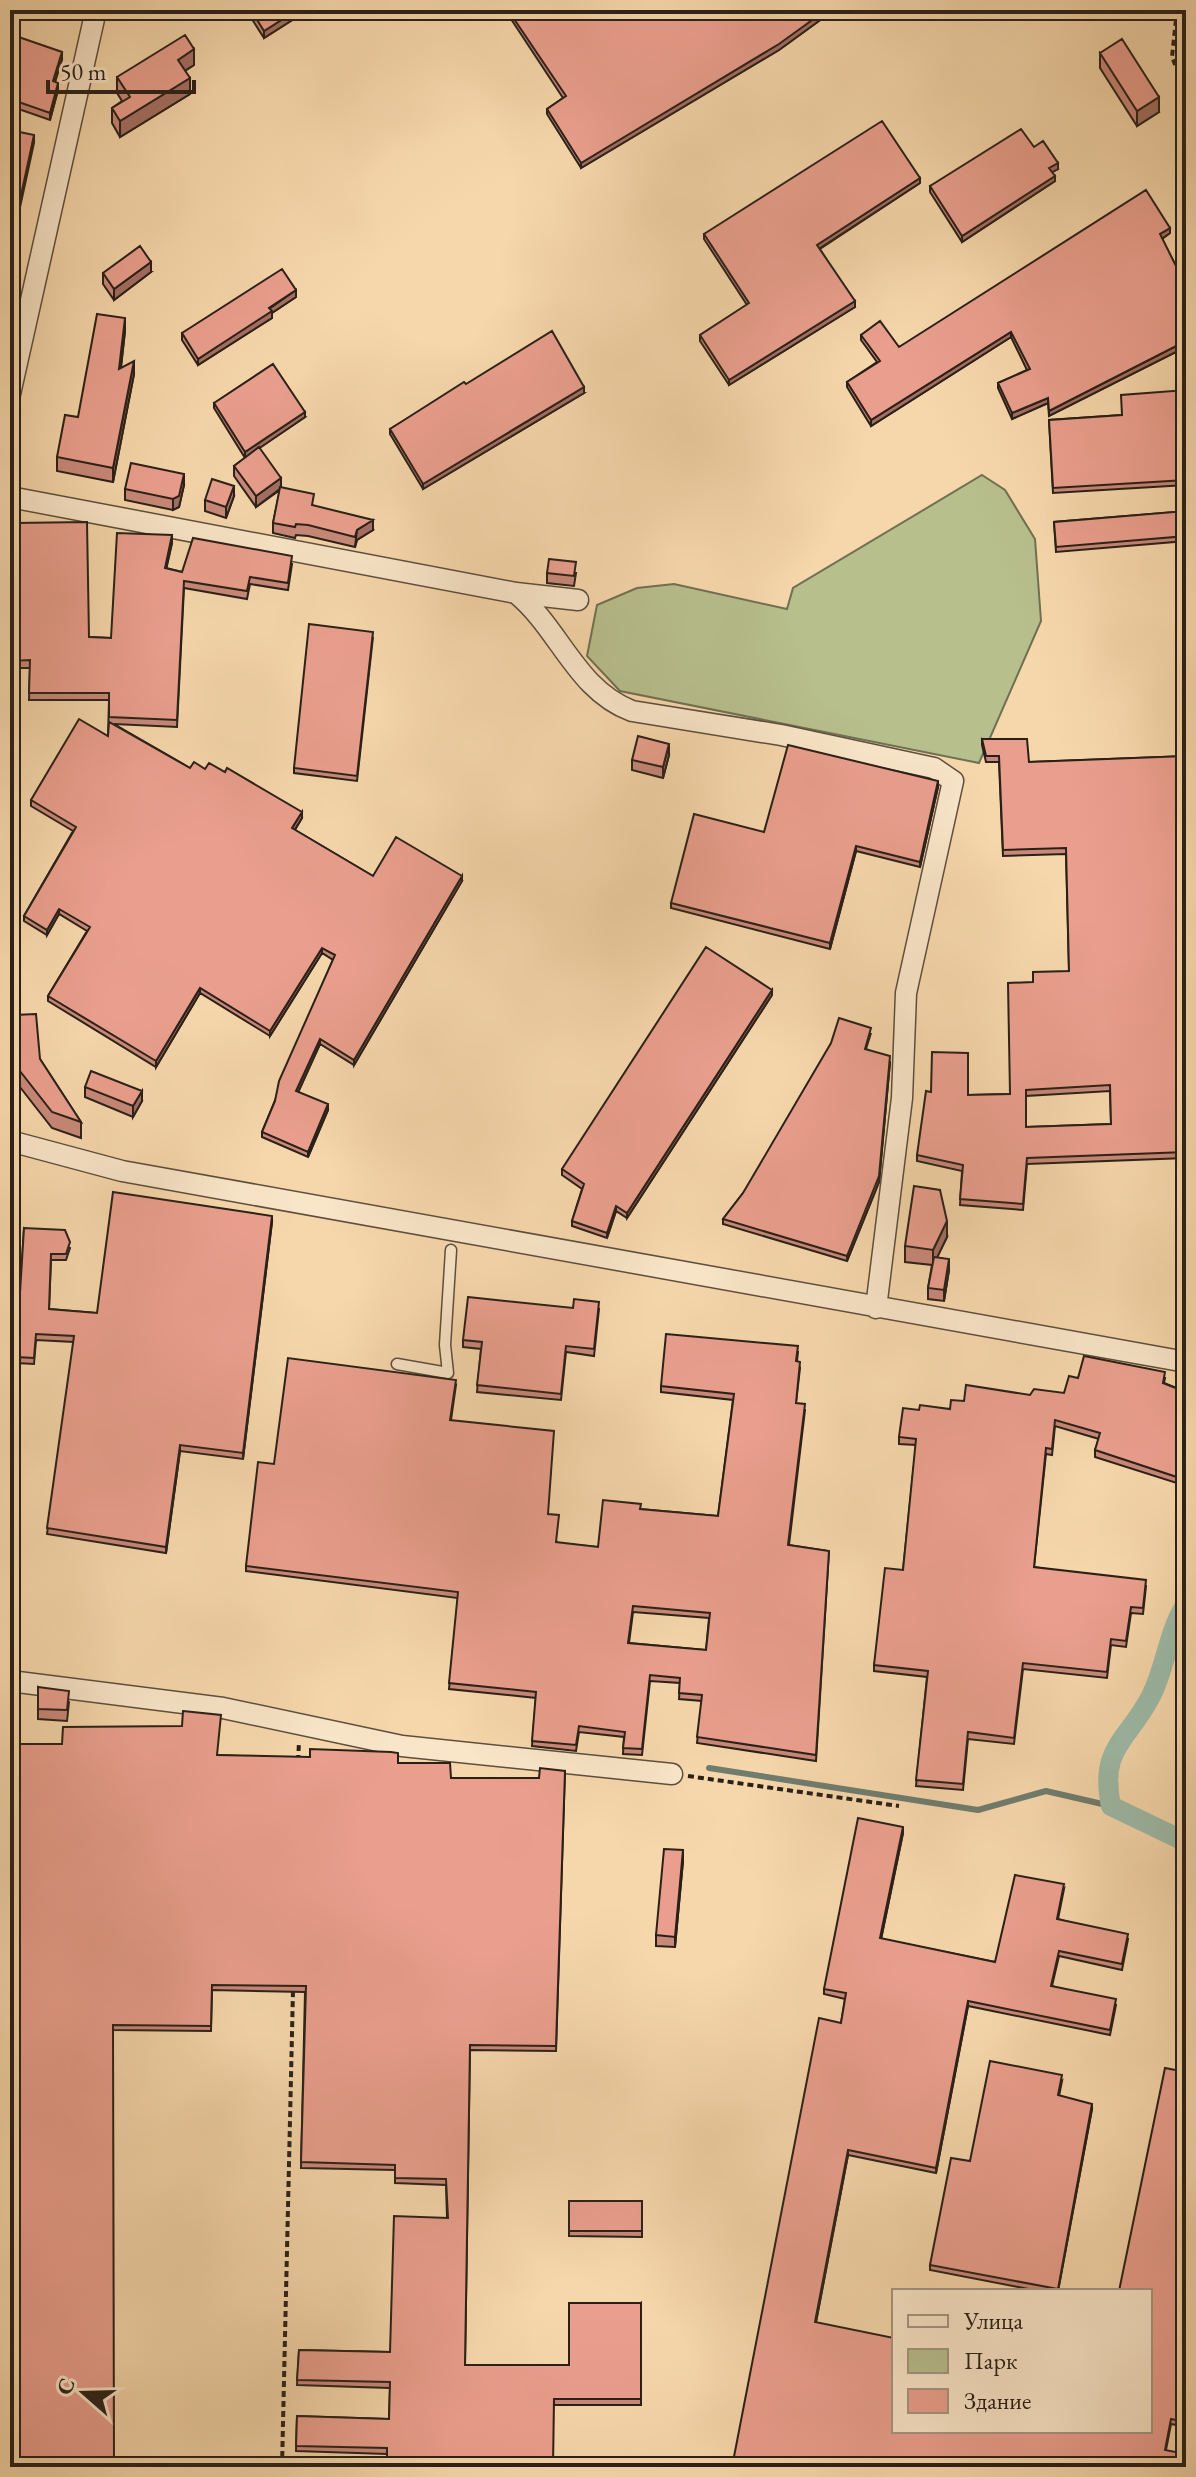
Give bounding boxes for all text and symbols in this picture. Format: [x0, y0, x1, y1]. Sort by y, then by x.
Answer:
scale bar [48, 44, 194, 94]
text: 50 m [60, 56, 107, 87]
legend [892, 2289, 1152, 2433]
text: Улица [963, 2305, 1023, 2336]
text: Парк [964, 2345, 1018, 2376]
north arrow [44, 2353, 124, 2433]
text: С [49, 2374, 82, 2399]
text: Здание [964, 2385, 1031, 2416]

